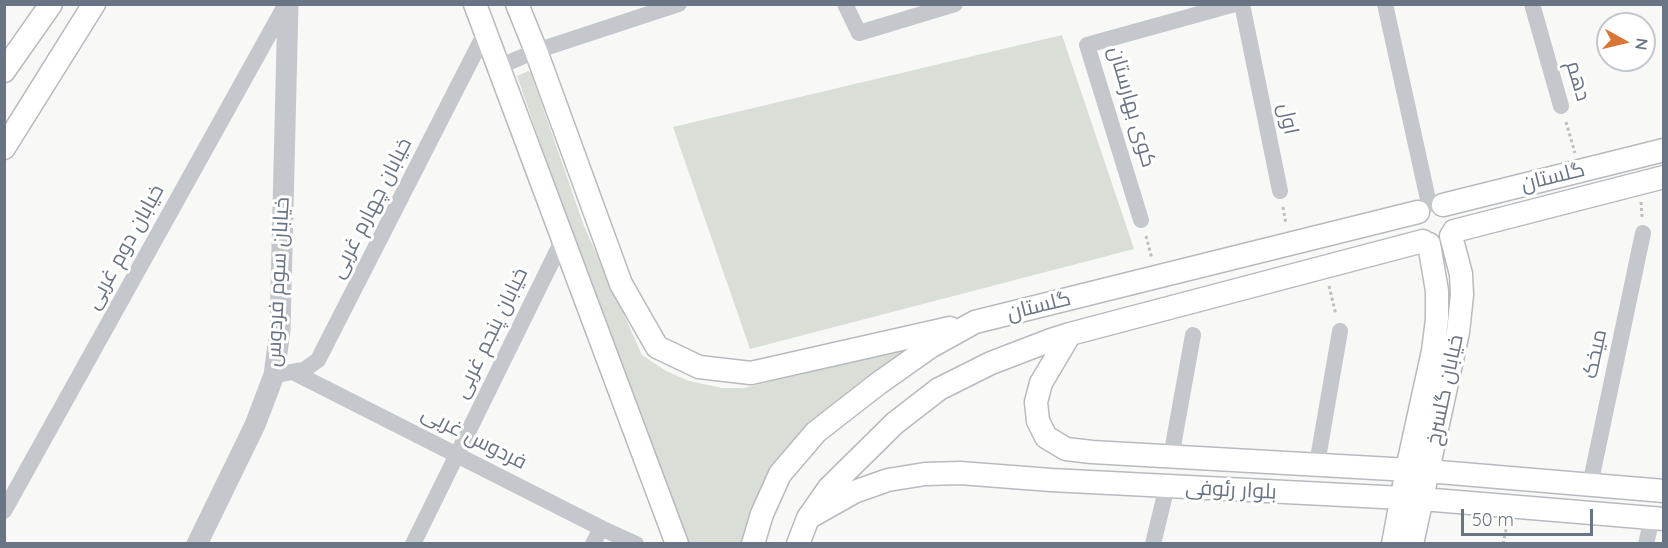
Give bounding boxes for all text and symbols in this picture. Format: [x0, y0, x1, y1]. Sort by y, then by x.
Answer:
north arrow [1596, 12, 1656, 72]
text: N [1631, 37, 1653, 51]
street label: کوی بهارستان [1103, 44, 1161, 170]
street label: دهم [1560, 58, 1596, 104]
street label: اول [1272, 101, 1304, 137]
street label: خیابان چهارم غربی [325, 133, 417, 283]
street label: گلستان [1518, 157, 1588, 197]
street label: خیابان دوم غربی [80, 180, 170, 314]
street label: خیابان سوم فردوس [261, 196, 295, 368]
street label: خیابان پنجم غربی [448, 263, 534, 403]
street label: گلستان [1004, 286, 1074, 326]
street label: میخک [1578, 327, 1612, 381]
street label: خیابان گلسرخ [1421, 332, 1469, 448]
street label: فردوس غربی [417, 401, 531, 475]
street label: بلوار رئوفی [1185, 475, 1277, 505]
scale bar [1464, 497, 1596, 535]
text: 50 m [1472, 508, 1514, 531]

